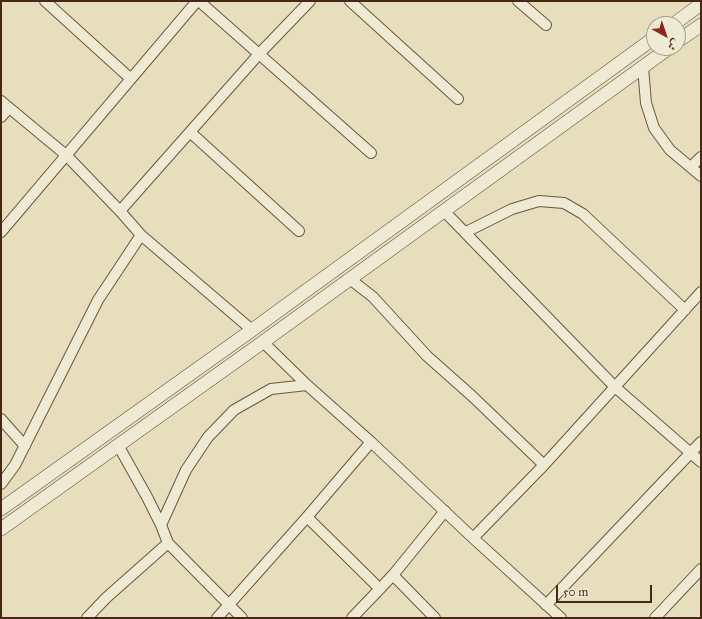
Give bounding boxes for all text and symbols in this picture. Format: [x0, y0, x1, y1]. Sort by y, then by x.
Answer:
north arrow [646, 16, 686, 56]
text: ش [665, 36, 682, 53]
scale bar [558, 577, 654, 603]
text: 50 m [563, 585, 588, 599]

